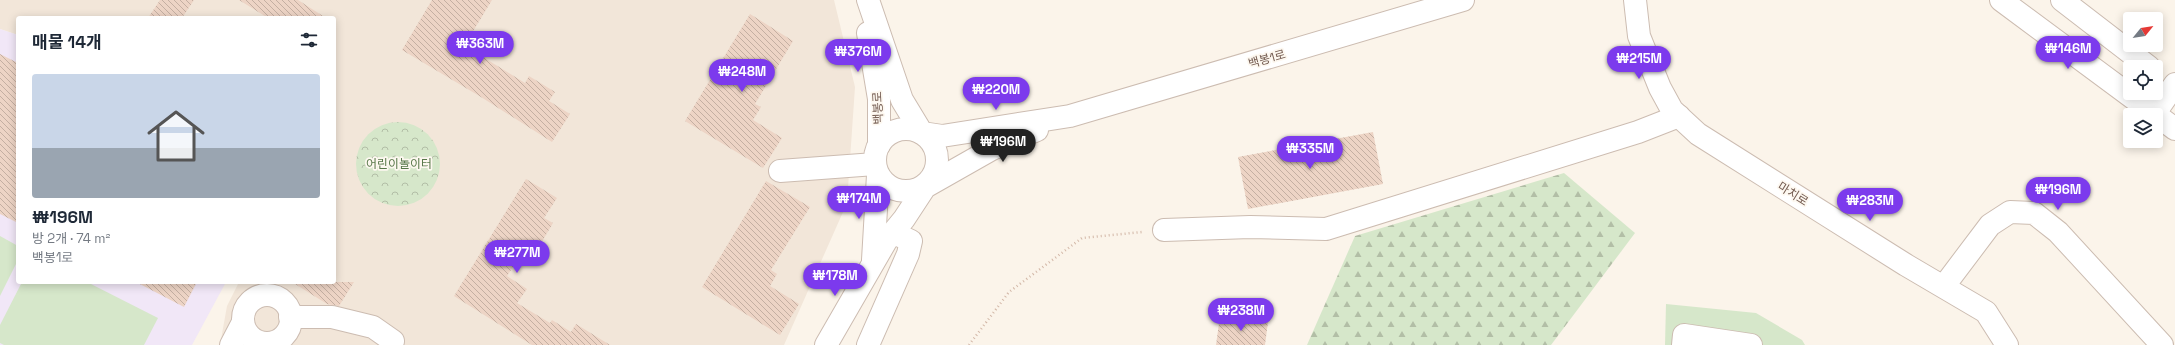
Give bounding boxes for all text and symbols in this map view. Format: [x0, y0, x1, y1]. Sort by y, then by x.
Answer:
north arrow [2123, 12, 2163, 52]
map controls [2123, 12, 2163, 148]
icon: filters [298, 29, 320, 51]
text: 매물 14개 [32, 31, 102, 53]
pin: ₩363M [452, 31, 508, 65]
text: ₩363M [456, 35, 504, 52]
pin: ₩146M [2040, 36, 2096, 70]
pin: ₩376M [830, 39, 886, 73]
text: ₩146M [2045, 40, 2091, 57]
text: ₩376M [834, 43, 882, 60]
street label: 백봉1로 [1246, 46, 1288, 72]
pin: ₩215M [1611, 46, 1667, 80]
text: ₩215M [1616, 50, 1662, 67]
pin: ₩248M [714, 59, 770, 93]
button: locate [2123, 60, 2163, 100]
text: ₩248M [718, 63, 766, 80]
pin: ₩220M [968, 77, 1024, 111]
text: ₩220M [972, 81, 1020, 98]
street label: 백봉로 [869, 91, 887, 125]
icon: home [140, 100, 212, 172]
button: layers [2123, 108, 2163, 148]
pin: ₩196M [975, 129, 1031, 163]
text: ₩196M [980, 133, 1026, 150]
pin: ₩335M [1282, 136, 1338, 170]
text: ₩335M [1286, 140, 1334, 157]
park label: 어린이놀이터 [366, 156, 432, 172]
pin: ₩196M [2030, 177, 2086, 211]
street label: 마치로 [1775, 178, 1811, 210]
text: ₩196M [2035, 181, 2081, 198]
pin: ₩174M [831, 186, 887, 220]
pin: ₩283M [1842, 188, 1898, 222]
text: ₩174M [836, 190, 882, 207]
text: ₩283M [1846, 192, 1894, 209]
text: ₩196M [32, 206, 93, 228]
text: 방 2개 · 74 m² [32, 230, 110, 247]
pin: ₩277M [489, 240, 545, 274]
text: ₩277M [494, 244, 540, 261]
text: 백봉1로 [32, 249, 73, 266]
pin: ₩178M [807, 263, 863, 297]
text: ₩178M [812, 267, 858, 284]
pin: ₩238M [1213, 298, 1269, 332]
text: ₩238M [1217, 302, 1265, 319]

